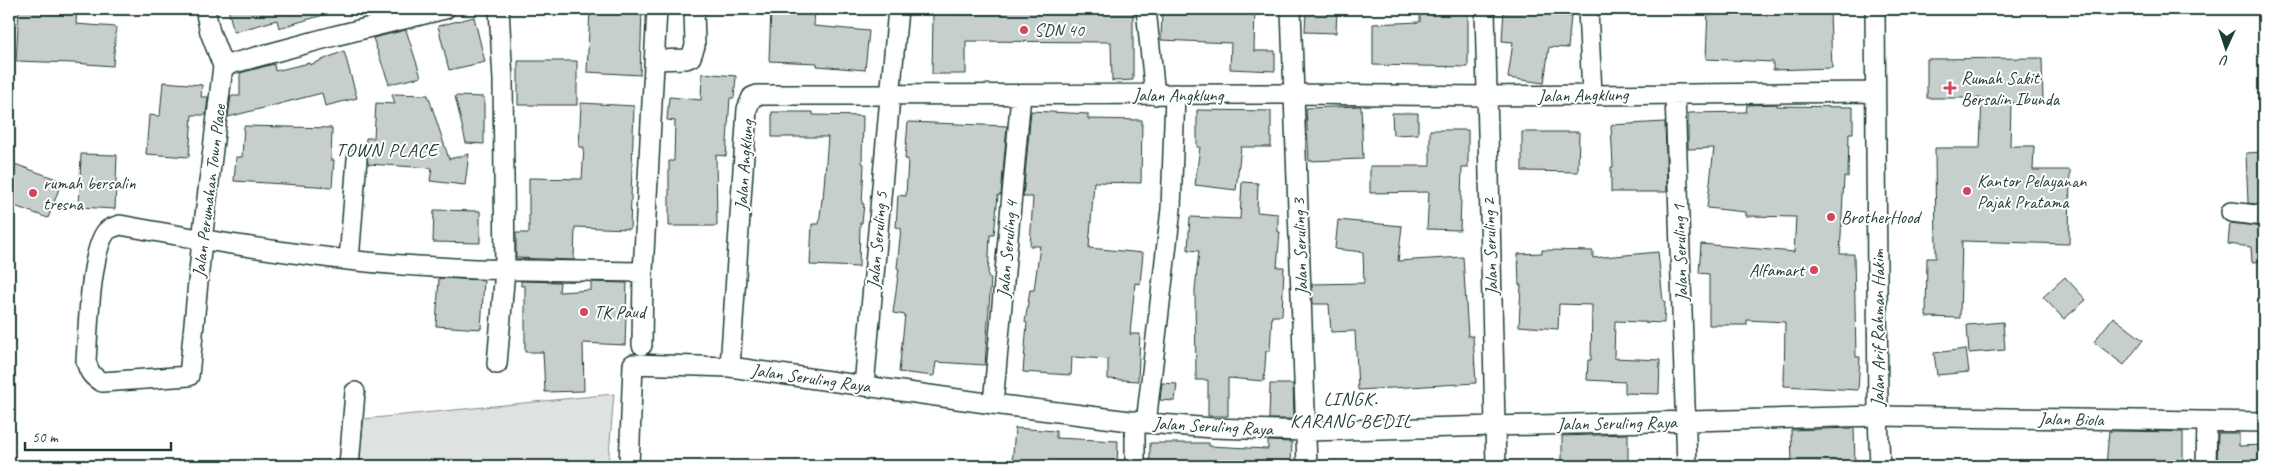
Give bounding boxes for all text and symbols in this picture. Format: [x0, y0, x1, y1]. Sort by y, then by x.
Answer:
place label: SDN 40 [1034, 19, 1086, 41]
north arrow [2200, 22, 2250, 72]
marker: SDN 40 [1018, 24, 1030, 36]
text: U [2218, 52, 2229, 69]
place label: Rumah Sakit Bersalin Ibunda [1961, 67, 2061, 110]
marker: Rumah Sakit Bersalin Ibunda [1943, 81, 1957, 95]
street label: Jalan Angklung [1537, 83, 1630, 107]
street label: Jalan Angklung [1132, 84, 1225, 106]
street label: Jalan Perumahan Town Place [187, 102, 231, 280]
street label: Jalan Angklung [730, 118, 758, 212]
district label: TOWN PLACE [336, 138, 440, 162]
place label: Kantor Pelayanan Pajak Pratama [1977, 170, 2087, 213]
place label: rumah bersalin tresna [43, 172, 136, 215]
marker: Kantor Pelayanan Pajak Pratama [1961, 185, 1973, 197]
marker: rumah bersalin tresna [27, 187, 39, 199]
street label: Jalan Seruling 5 [862, 190, 892, 290]
street label: Jalan Seruling 3 [1287, 196, 1313, 297]
street label: Jalan Seruling 2 [1477, 196, 1503, 297]
street label: Jalan Seruling 4 [992, 198, 1022, 299]
street label: Jalan Seruling 1 [1667, 203, 1693, 303]
place label: BrotherHood [1841, 206, 1922, 228]
marker: BrotherHood [1825, 211, 1837, 223]
street label: Jalan Arif Rahman Hakim [1867, 248, 1889, 408]
place label: Alfamart [1749, 259, 1806, 281]
marker: Alfamart [1808, 264, 1820, 276]
place label: TK Paud [594, 301, 648, 323]
marker: TK Paud [578, 306, 590, 318]
street label: Jalan Seruling Raya [749, 359, 873, 397]
district label: LINGK. KARANG BEDIL [1290, 387, 1412, 433]
street label: Jalan Biola [2037, 407, 2106, 431]
street label: Jalan Seruling Raya [1556, 411, 1678, 435]
street label: Jalan Seruling Raya [1152, 412, 1275, 440]
scale bar [25, 420, 171, 452]
text: 50 m [32, 428, 59, 447]

